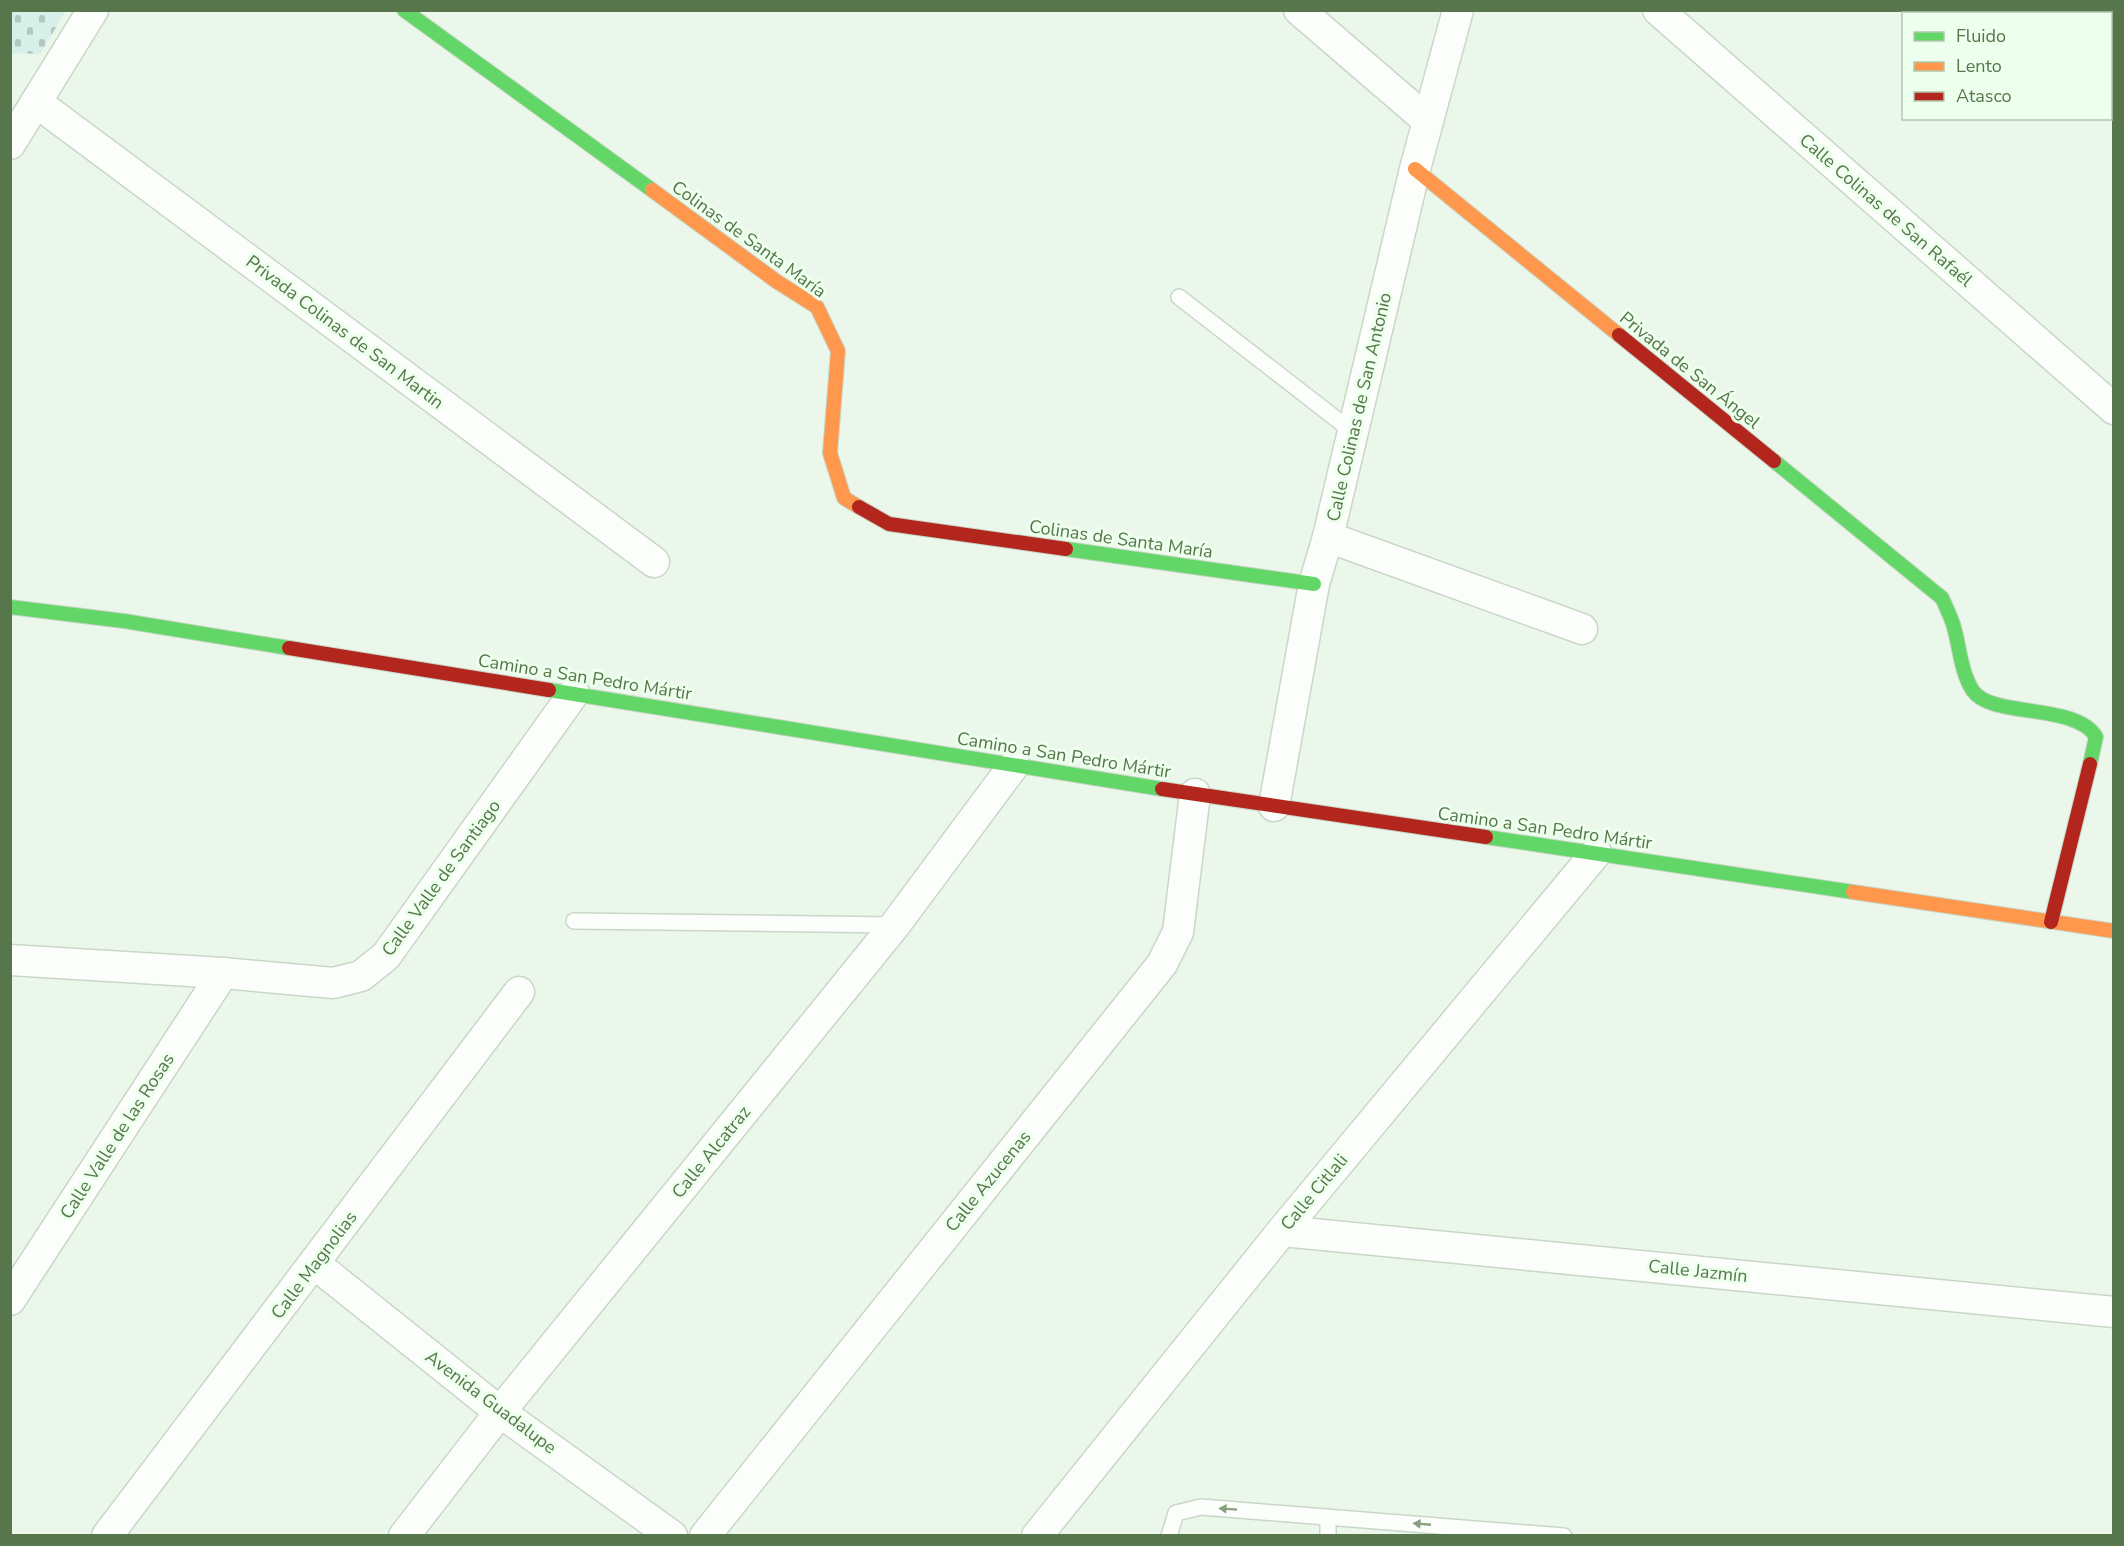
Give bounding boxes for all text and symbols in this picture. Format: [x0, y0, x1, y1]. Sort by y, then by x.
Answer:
legend [1902, 12, 2112, 120]
text: Fluido [1956, 24, 2006, 48]
text: Lento [1956, 54, 2002, 78]
text: Atasco [1956, 84, 2012, 108]
street label: Calle Colinas de San Rafaél [1794, 128, 1978, 292]
street label: Colinas de Santa María [667, 175, 831, 303]
street label: Privada Colinas de San Martin [241, 250, 449, 414]
street label: Calle Colinas de San Antonio [1321, 290, 1397, 524]
street label: Privada de San Ángel [1615, 306, 1766, 435]
street label: Colinas de Santa María [1028, 514, 1214, 564]
street label: Camino a San Pedro Mártir [476, 648, 694, 706]
street label: Camino a San Pedro Mártir [955, 726, 1173, 784]
street label: Calle Valle de Santiago [376, 795, 506, 961]
street label: Camino a San Pedro Mártir [1436, 801, 1654, 855]
street label: Calle Valle de las Rosas [54, 1048, 180, 1224]
street label: Calle Alcatraz [666, 1101, 756, 1203]
street label: Calle Azucenas [940, 1125, 1036, 1237]
street label: Calle Citlali [1275, 1149, 1353, 1235]
street label: Calle Magnolias [265, 1206, 363, 1324]
street label: Calle Jazmín [1647, 1254, 1749, 1288]
street label: Avenida Guadalupe [420, 1345, 562, 1459]
one-way arrow [1218, 1504, 1237, 1514]
one-way arrow [1413, 1519, 1432, 1528]

